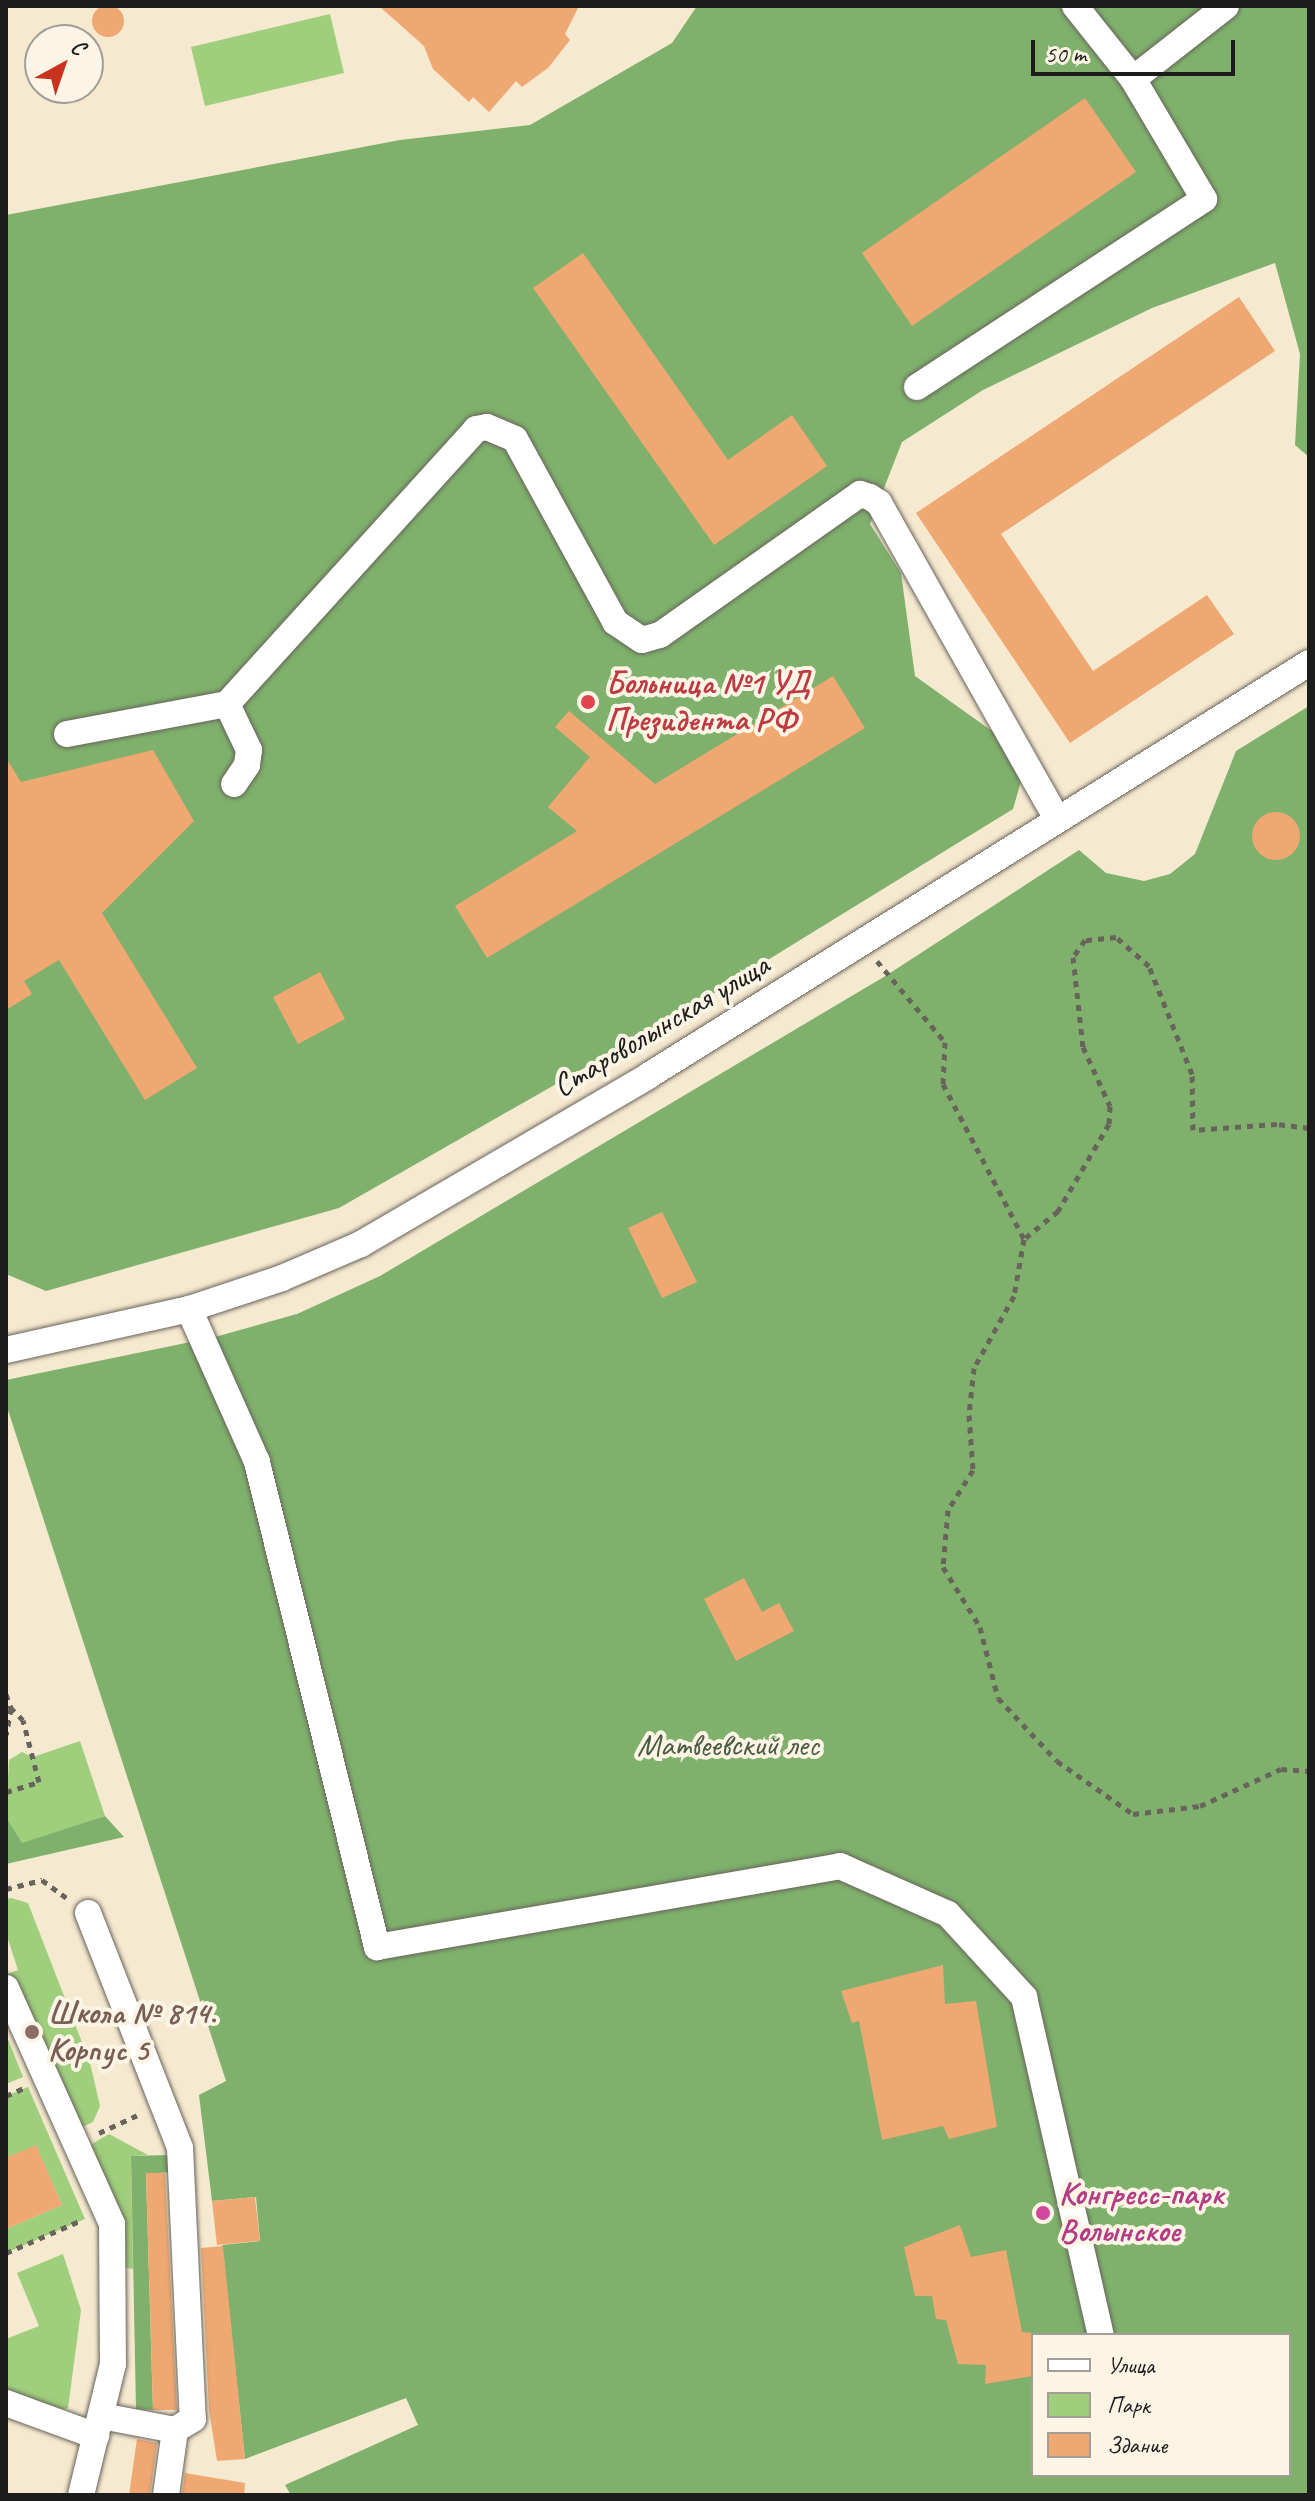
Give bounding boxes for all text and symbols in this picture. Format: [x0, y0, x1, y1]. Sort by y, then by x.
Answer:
north arrow [24, 24, 104, 104]
scale bar [1035, 24, 1239, 74]
text: С [65, 33, 91, 61]
text: 50 m [1045, 39, 1086, 69]
place label: Больница №1 УД Президента РФ [606, 665, 809, 740]
marker: Больница №1 УД Президента РФ [577, 691, 599, 713]
street label: Староволынская улица [545, 946, 777, 1106]
park label: Матвеевский лес [637, 1726, 819, 1764]
place label: Школа № 814. Корпус 5 [48, 1995, 216, 2070]
marker: Школа № 814. Корпус 5 [23, 2023, 41, 2041]
place label: Конгресс-парк Волынское [1059, 2176, 1224, 2251]
marker: Конгресс-парк Волынское [1034, 2204, 1052, 2222]
legend [1031, 2333, 1291, 2477]
text: Улица [1107, 2350, 1155, 2380]
text: Парк [1107, 2390, 1150, 2420]
text: Здание [1107, 2430, 1167, 2460]

